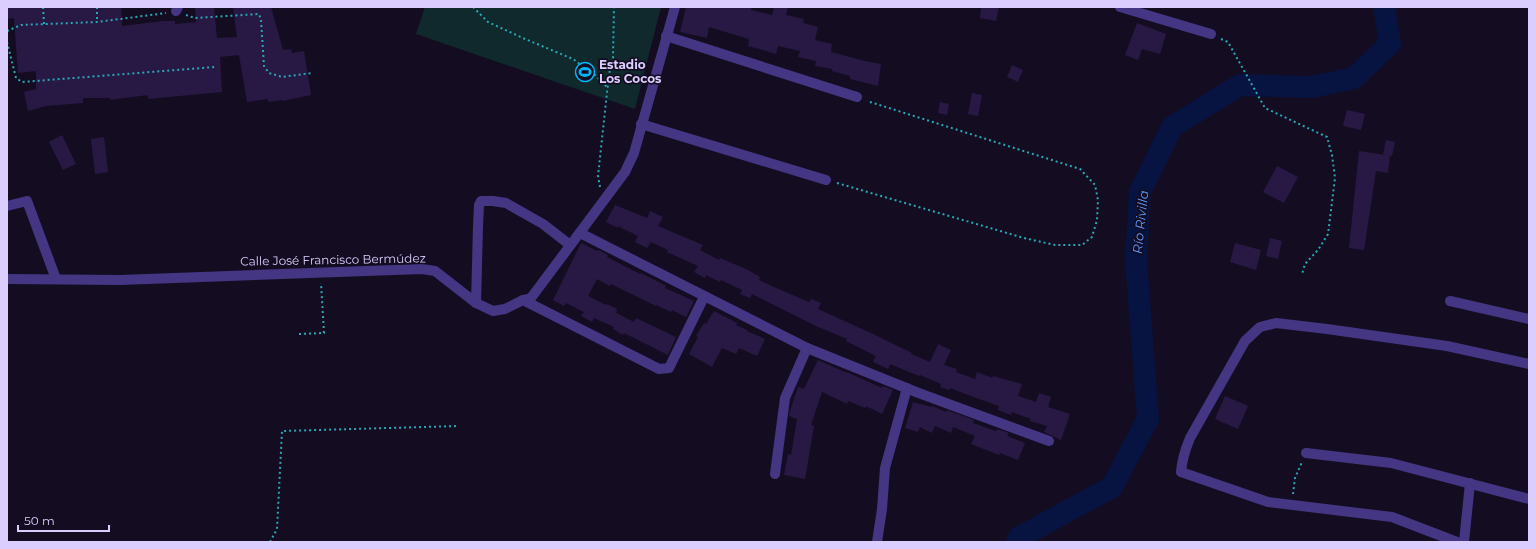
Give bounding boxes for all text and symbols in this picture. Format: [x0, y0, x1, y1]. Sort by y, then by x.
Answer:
place label: Estadio Los Cocos [599, 57, 662, 86]
sports icon: Estadio Los Cocos [574, 61, 596, 83]
water label: Río Rivilla [1129, 189, 1151, 255]
street label: Calle José Francisco Bermúdez [240, 250, 426, 269]
scale bar [18, 507, 109, 533]
text: 50 m [24, 513, 55, 528]

